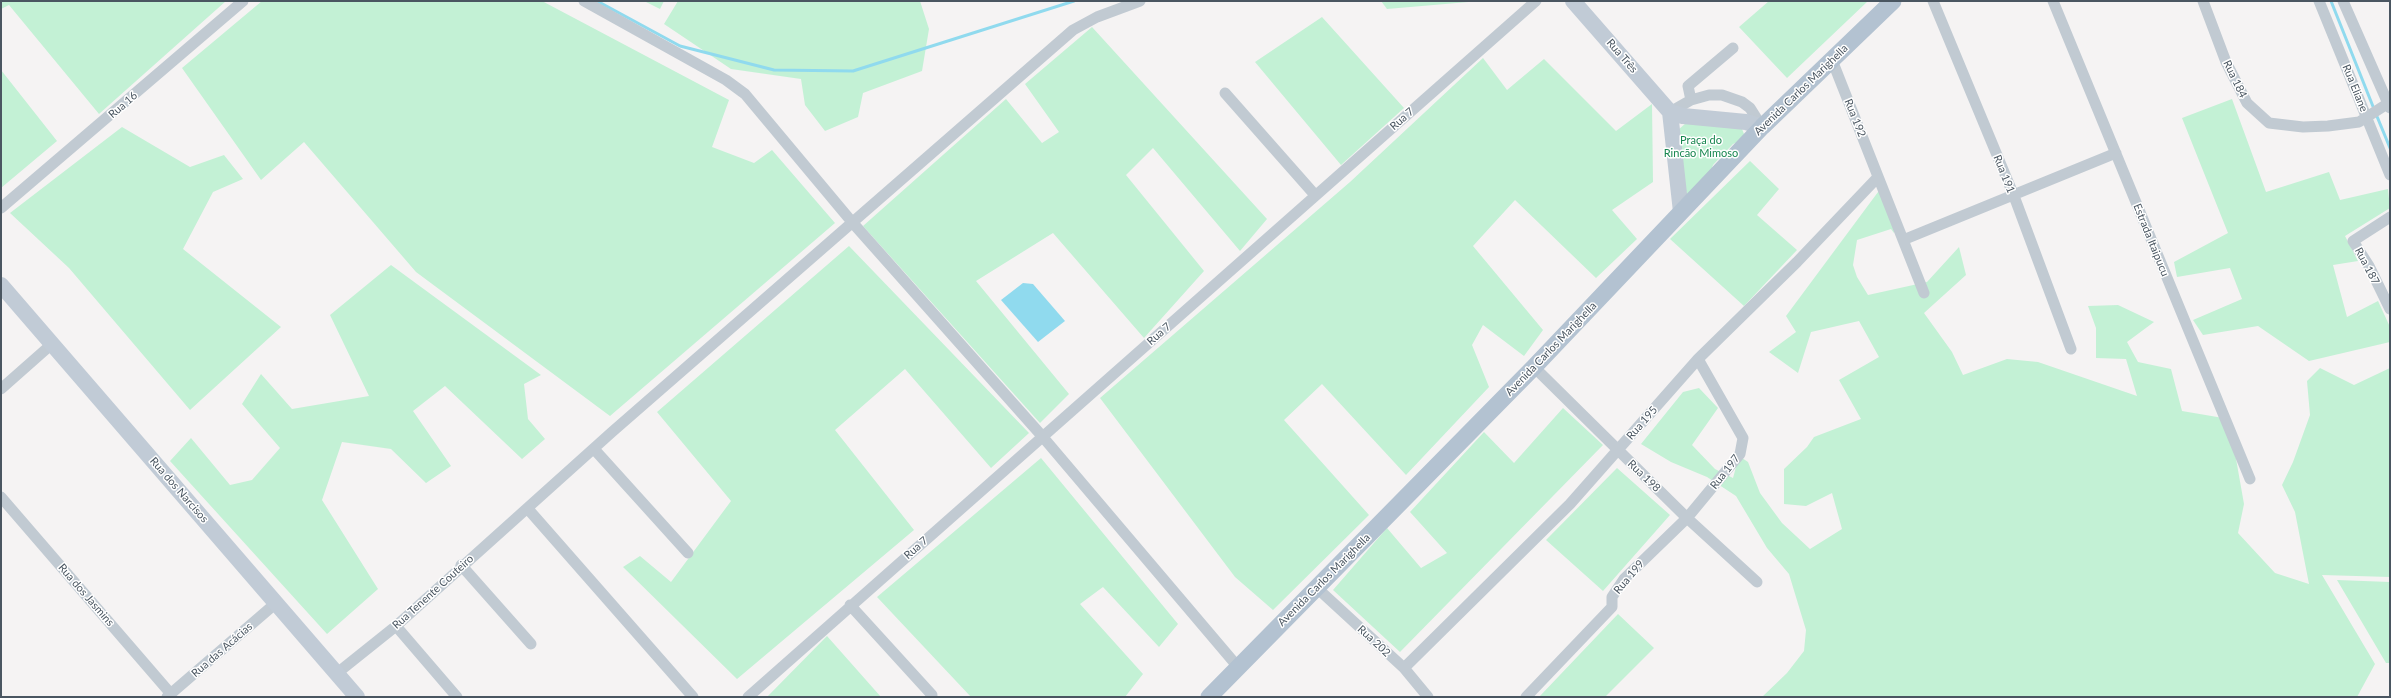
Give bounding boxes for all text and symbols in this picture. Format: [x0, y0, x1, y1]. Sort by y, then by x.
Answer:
street label: Rua Três [1604, 36, 1640, 76]
street label: Avenida Carlos Marighella [1751, 42, 1851, 138]
street label: Rua 184 [2220, 58, 2250, 100]
street label: Rua Eliane [2340, 62, 2370, 114]
street label: Rua 16 [106, 89, 140, 121]
street label: Rua 192 [1841, 97, 1869, 139]
street label: Rua 7 [1387, 105, 1417, 133]
park label: Praça do Rincão Mimoso [1664, 133, 1738, 159]
street label: Rua 191 [1990, 153, 2018, 195]
street label: Estrada Itaipucu [2130, 202, 2172, 278]
street label: Rua 187 [2352, 245, 2382, 287]
street label: Avenida Carlos Marighella [1503, 299, 1599, 399]
street label: Rua 7 [1144, 320, 1174, 348]
street label: Rua 195 [1624, 403, 1660, 443]
street label: Rua 197 [1707, 452, 1743, 492]
street label: Rua dos Narcisos [147, 455, 211, 525]
street label: Rua 198 [1625, 457, 1663, 495]
street label: Avenida Carlos Marighella [1275, 531, 1373, 629]
street label: Rua 7 [901, 534, 931, 562]
street label: Rua Tenente Couteiro [390, 552, 476, 632]
street label: Rua 199 [1611, 557, 1647, 597]
street label: Rua dos Jasmins [55, 561, 117, 629]
street label: Rua das Acácias [189, 620, 255, 680]
street label: Rua 202 [1355, 622, 1393, 660]

